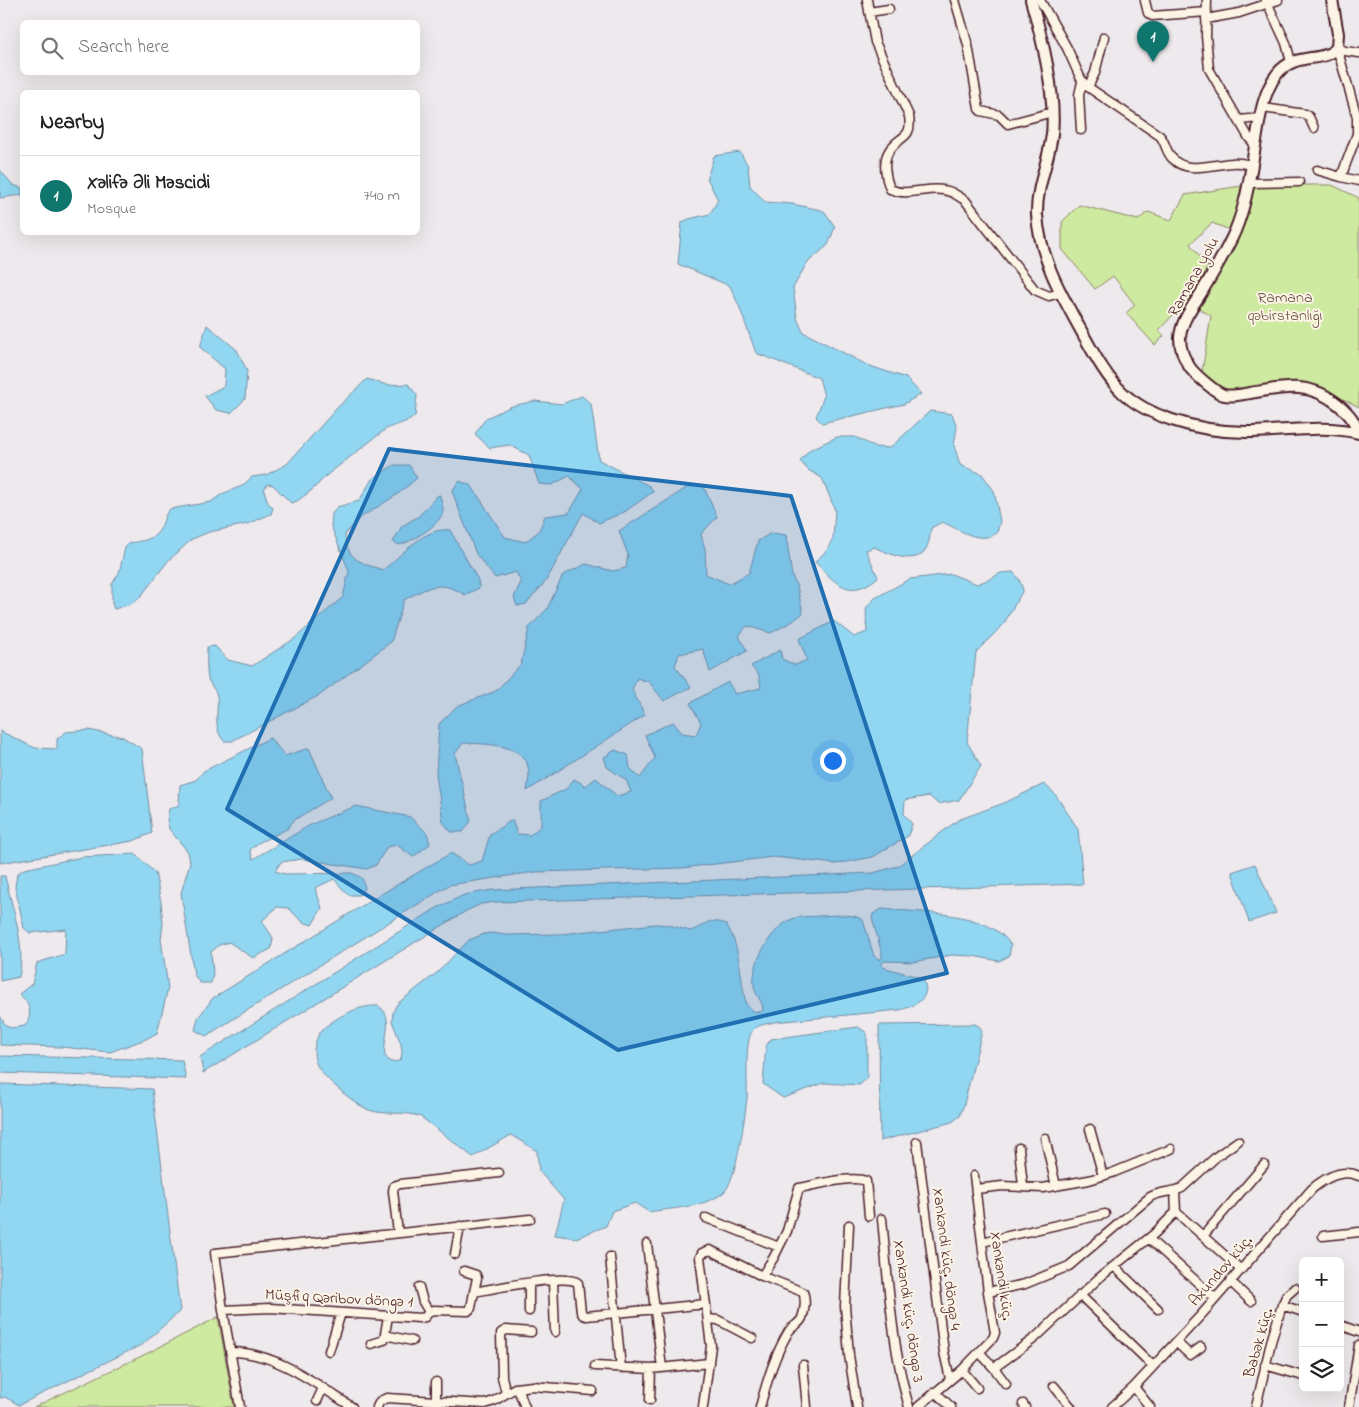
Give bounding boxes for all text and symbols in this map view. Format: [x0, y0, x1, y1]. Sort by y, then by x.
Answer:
search box [20, 20, 420, 75]
pin: 1 [1137, 21, 1169, 62]
icon: search [38, 34, 66, 62]
text: Search here [78, 34, 169, 61]
text: Nearby [40, 108, 104, 138]
text: Xəlifə Əli Məscidi [87, 170, 210, 197]
text: 1 [53, 184, 59, 208]
text: 740 m [363, 184, 400, 208]
text: Mosque [87, 197, 136, 221]
street label: Ramana yolu [1162, 233, 1226, 321]
park label: Ramana qəbirstanlığı [1248, 286, 1323, 328]
your location [820, 748, 846, 774]
street label: Xankəndi küç. döngə 4 [925, 1186, 967, 1332]
street label: Xankəndi küç. [983, 1230, 1019, 1322]
street label: Axundov küç. [1183, 1230, 1259, 1312]
street label: Xankəndi küç. döngə 3 [886, 1238, 930, 1384]
map controls [1299, 1257, 1344, 1392]
button: + [1299, 1257, 1344, 1302]
street label: Müşfiq Qəribov döngə 1 [264, 1283, 414, 1315]
button: − [1299, 1302, 1344, 1347]
street label: Babək küç. [1237, 1305, 1280, 1382]
button: layers [1299, 1347, 1344, 1392]

